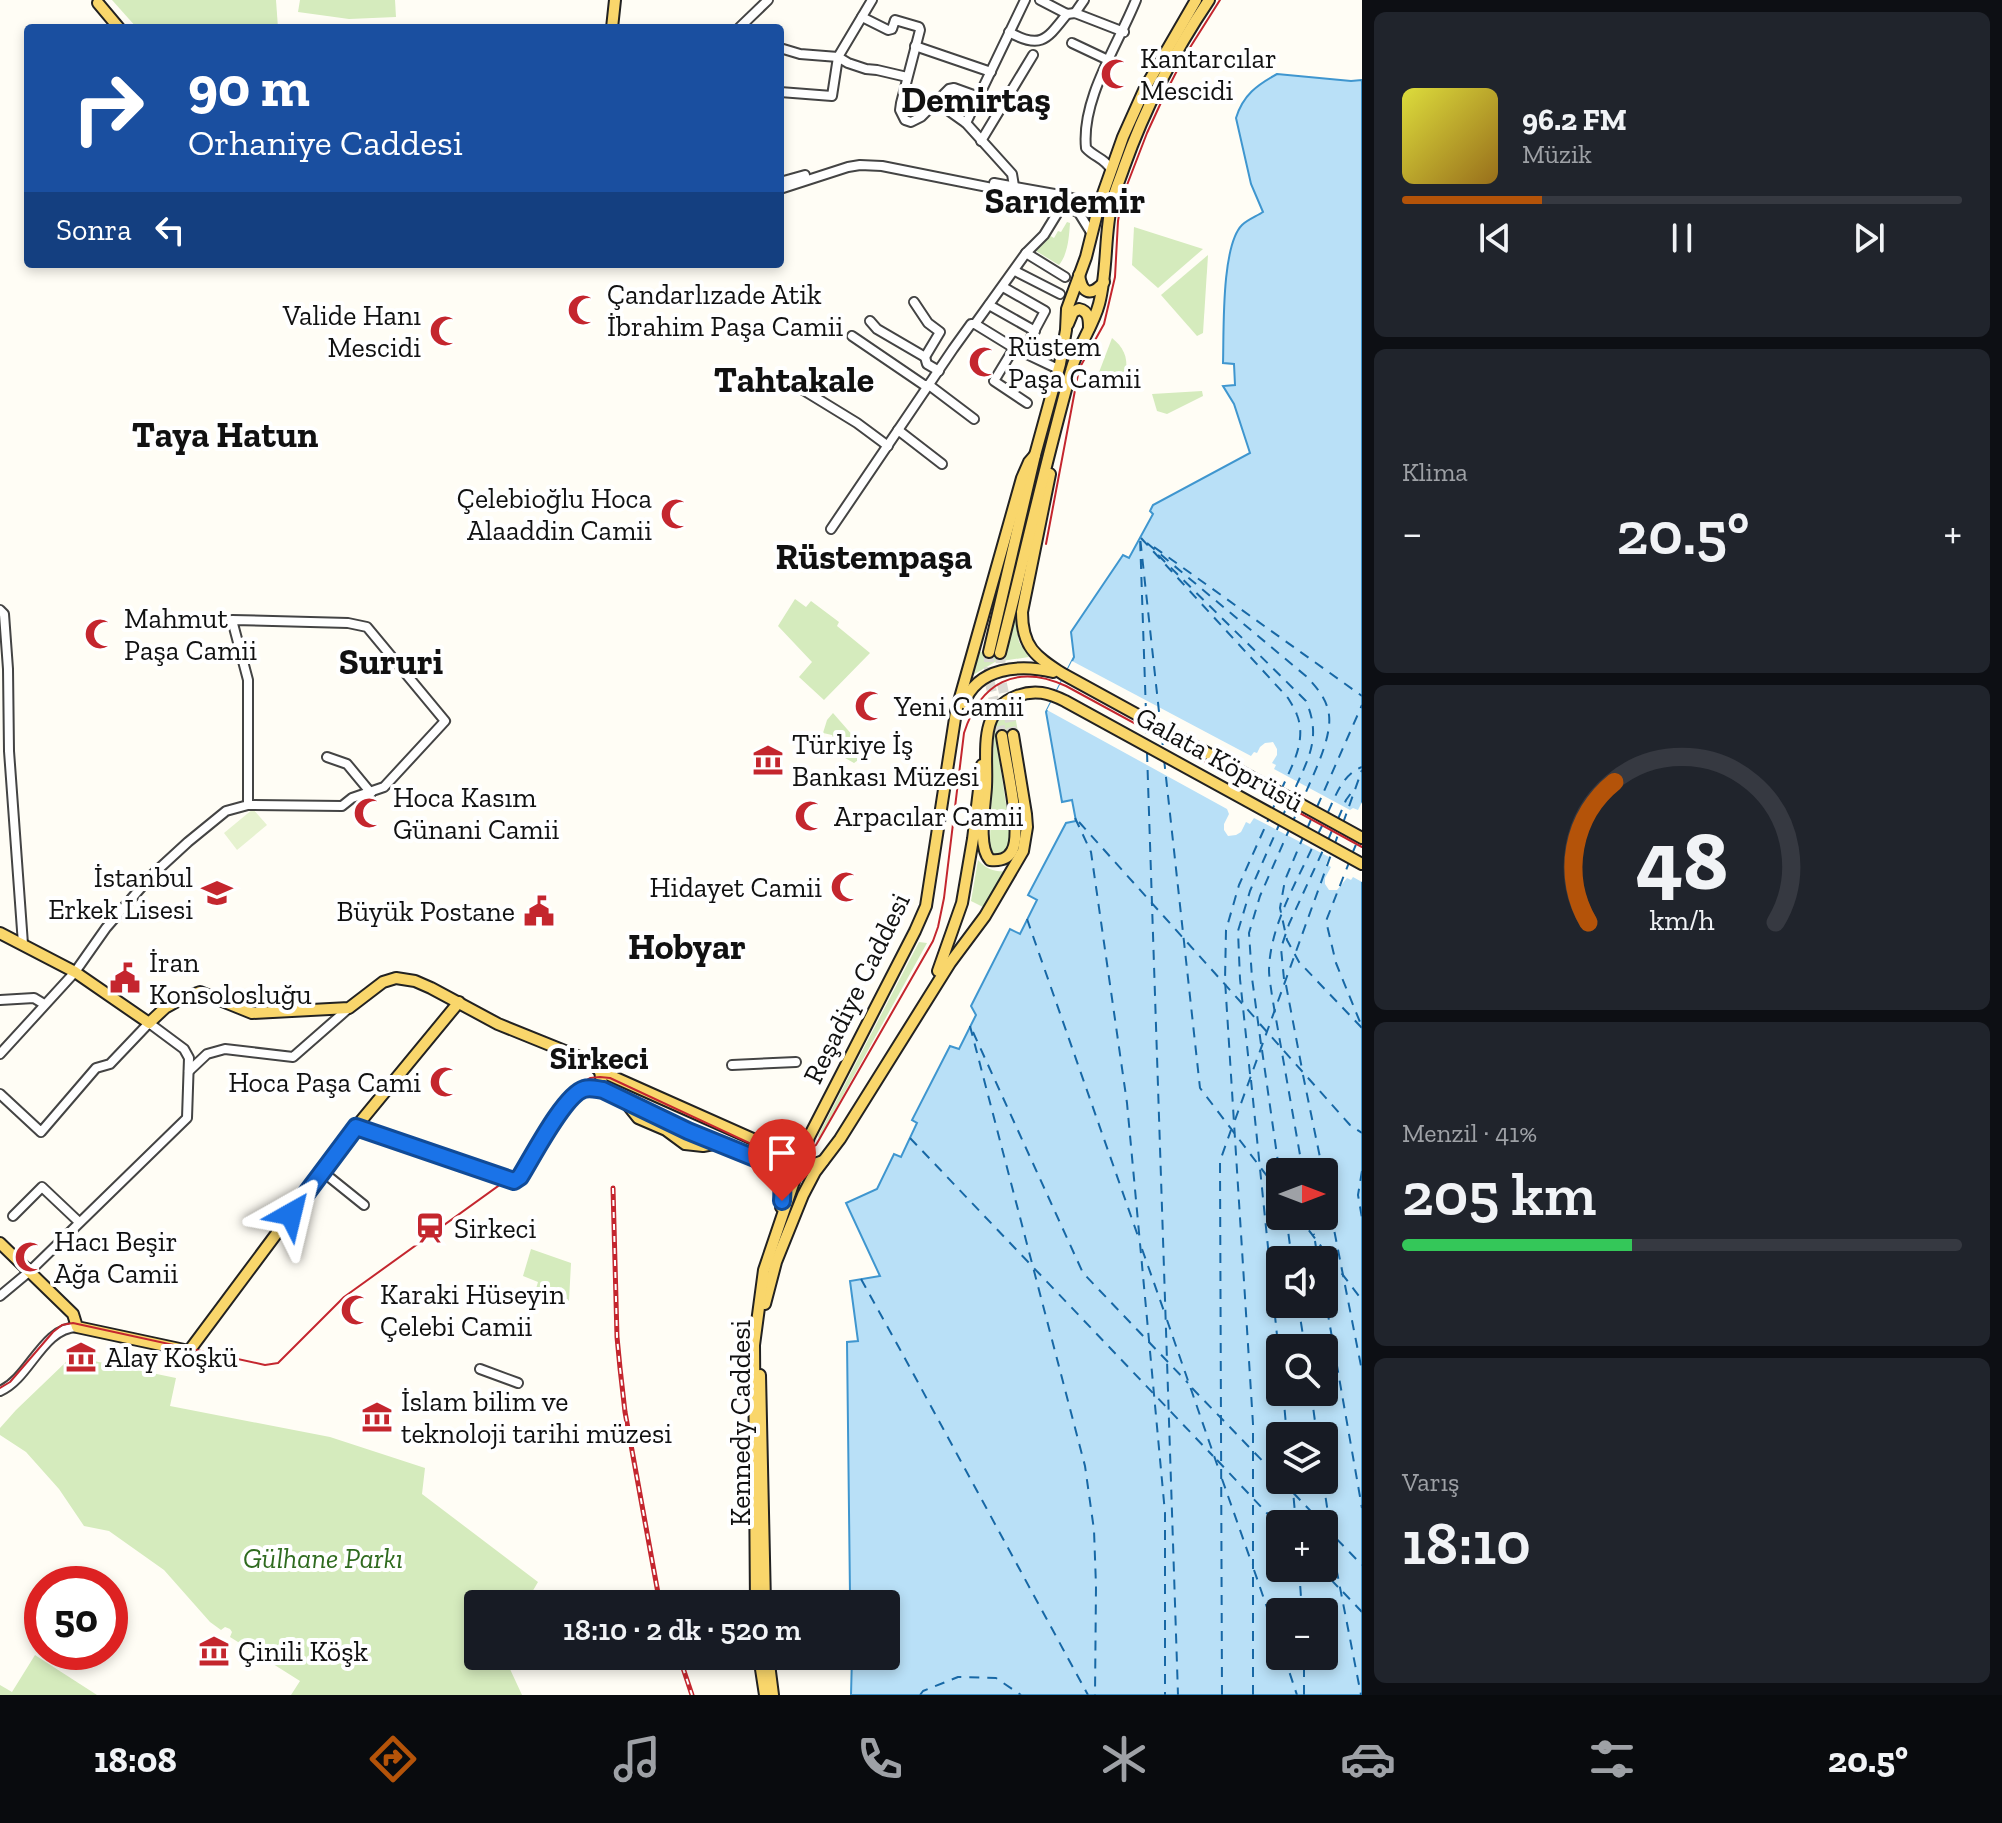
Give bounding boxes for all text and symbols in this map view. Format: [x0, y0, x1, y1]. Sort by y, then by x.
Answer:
place label: Kantarcılar Mescidi [1140, 42, 1277, 107]
text: 90 m [188, 53, 310, 120]
icon: right [56, 56, 160, 160]
mosque icon: Kantarcılar Mescidi [1099, 57, 1133, 91]
district label: Demirtaş [901, 78, 1051, 121]
text: 96.2 FM [1522, 102, 1627, 138]
text: Orhaniye Caddesi [188, 121, 463, 164]
text: Müzik [1522, 138, 1592, 170]
district label: Sarıdemir [985, 179, 1146, 222]
icon: left [148, 208, 192, 252]
text: Sonra [56, 212, 132, 248]
icon: previous [1473, 216, 1517, 260]
icon: pause [1660, 216, 1704, 260]
icon: next [1847, 216, 1891, 260]
place label: Çandarlızade Atik İbrahim Paşa Camii [607, 278, 843, 343]
mosque icon: Çandarlızade Atik İbrahim Paşa Camii [566, 293, 600, 327]
place label: Valide Hanı Mescidi [282, 299, 421, 364]
mosque icon: Valide Hanı Mescidi [428, 314, 462, 348]
place label: Rüstem Paşa Camii [1008, 330, 1141, 395]
mosque icon: Rüstem Paşa Camii [967, 345, 1001, 379]
district label: Tahtakale [714, 358, 874, 401]
district label: Taya Hatun [132, 413, 318, 456]
text: Klima [1402, 456, 1468, 488]
place label: Çelebioğlu Hoca Alaaddin Camii [457, 482, 652, 547]
mosque icon: Çelebioğlu Hoca Alaaddin Camii [659, 497, 693, 531]
text: 20.5° [1616, 497, 1750, 569]
text: − [1402, 506, 1423, 559]
text: + [1943, 506, 1962, 559]
district label: Rüstempaşa [775, 535, 973, 578]
place label: Mahmut Paşa Camii [124, 602, 257, 667]
mosque icon: Mahmut Paşa Camii [83, 617, 117, 651]
district label: Sururi [339, 640, 444, 683]
mosque icon: Yeni Camii [853, 689, 887, 723]
place label: Yeni Camii [893, 690, 1024, 723]
street label: Galata Köprüsü [1130, 700, 1310, 819]
place label: Türkiye İş Bankası Müzesi [792, 728, 979, 793]
museum icon: Türkiye İş Bankası Müzesi [751, 743, 785, 777]
place label: Hoca Kasım Günani Camii [393, 781, 560, 846]
mosque icon: Hoca Kasım Günani Camii [352, 796, 386, 830]
mosque icon: Arpacılar Camii [793, 799, 827, 833]
place label: Arpacılar Camii [834, 800, 1024, 833]
text: 48 [1636, 810, 1728, 910]
place label: İstanbul Erkek Lisesi [48, 861, 193, 926]
mosque icon: Hidayet Camii [829, 870, 863, 904]
place label: Hidayet Camii [649, 871, 822, 904]
school or university icon: İstanbul Erkek Lisesi [200, 876, 234, 910]
street label: Reşadiye Caddesi [796, 887, 917, 1089]
public building icon: Büyük Postane [522, 894, 556, 928]
place label: Büyük Postane [337, 895, 515, 928]
text: km/h [1649, 904, 1715, 938]
district label: Hobyar [628, 925, 746, 968]
place label: İran Konsolosluğu [149, 946, 312, 1011]
public building icon: İran Konsolosluğu [108, 961, 142, 995]
district label: Sirkeci [550, 1039, 648, 1077]
mosque icon: Hoca Paşa Cami [428, 1065, 462, 1099]
place label: Hoca Paşa Cami [228, 1066, 421, 1099]
text: Menzil · 41% [1402, 1117, 1537, 1149]
pin [748, 1119, 816, 1201]
icon: arrive [760, 1131, 804, 1175]
north arrow [1266, 1158, 1338, 1230]
map controls [1266, 1158, 1338, 1670]
text: 205 km [1402, 1158, 1596, 1230]
position arrow [249, 1172, 333, 1256]
station icon: Sirkeci [413, 1211, 447, 1245]
place label: Sirkeci [454, 1212, 537, 1245]
place label: Hacı Beşir Ağa Camii [54, 1225, 179, 1290]
mosque icon: Hacı Beşir Ağa Camii [13, 1240, 47, 1274]
button: sound [1266, 1246, 1338, 1318]
place label: Karaki Hüseyin Çelebi Camii [380, 1278, 565, 1343]
mosque icon: Karaki Hüseyin Çelebi Camii [339, 1293, 373, 1327]
street label: Kennedy Caddesi [724, 1320, 757, 1526]
button: search [1266, 1334, 1338, 1406]
museum icon: Alay Köşkü [64, 1340, 98, 1374]
place label: Alay Köşkü [105, 1341, 238, 1374]
place label: İslam bilim ve teknoloji tarihi müzesi [401, 1385, 672, 1450]
museum icon: İslam bilim ve teknoloji tarihi müzesi [360, 1400, 394, 1434]
button: layers [1266, 1422, 1338, 1494]
text: Varış [1402, 1466, 1459, 1498]
text: 18:10 [1402, 1507, 1531, 1579]
button: + [1266, 1510, 1338, 1582]
park label: Gülhane Parkı [243, 1542, 403, 1575]
speed limit sign: 50 [24, 1566, 128, 1670]
button: − [1266, 1598, 1338, 1670]
text: 18:10 · 2 dk · 520 m [563, 1612, 801, 1648]
museum icon: Çinili Köşk [197, 1634, 231, 1668]
place label: Çinili Köşk [238, 1635, 369, 1668]
icon: directions [365, 1731, 421, 1787]
icon: music [609, 1731, 665, 1787]
icon: phone [852, 1731, 908, 1787]
icon: climate [1096, 1731, 1152, 1787]
icon: car [1340, 1731, 1396, 1787]
icon: filters [1584, 1731, 1640, 1787]
text: 18:08 [94, 1738, 177, 1781]
text: 20.5° [1828, 1738, 1908, 1781]

